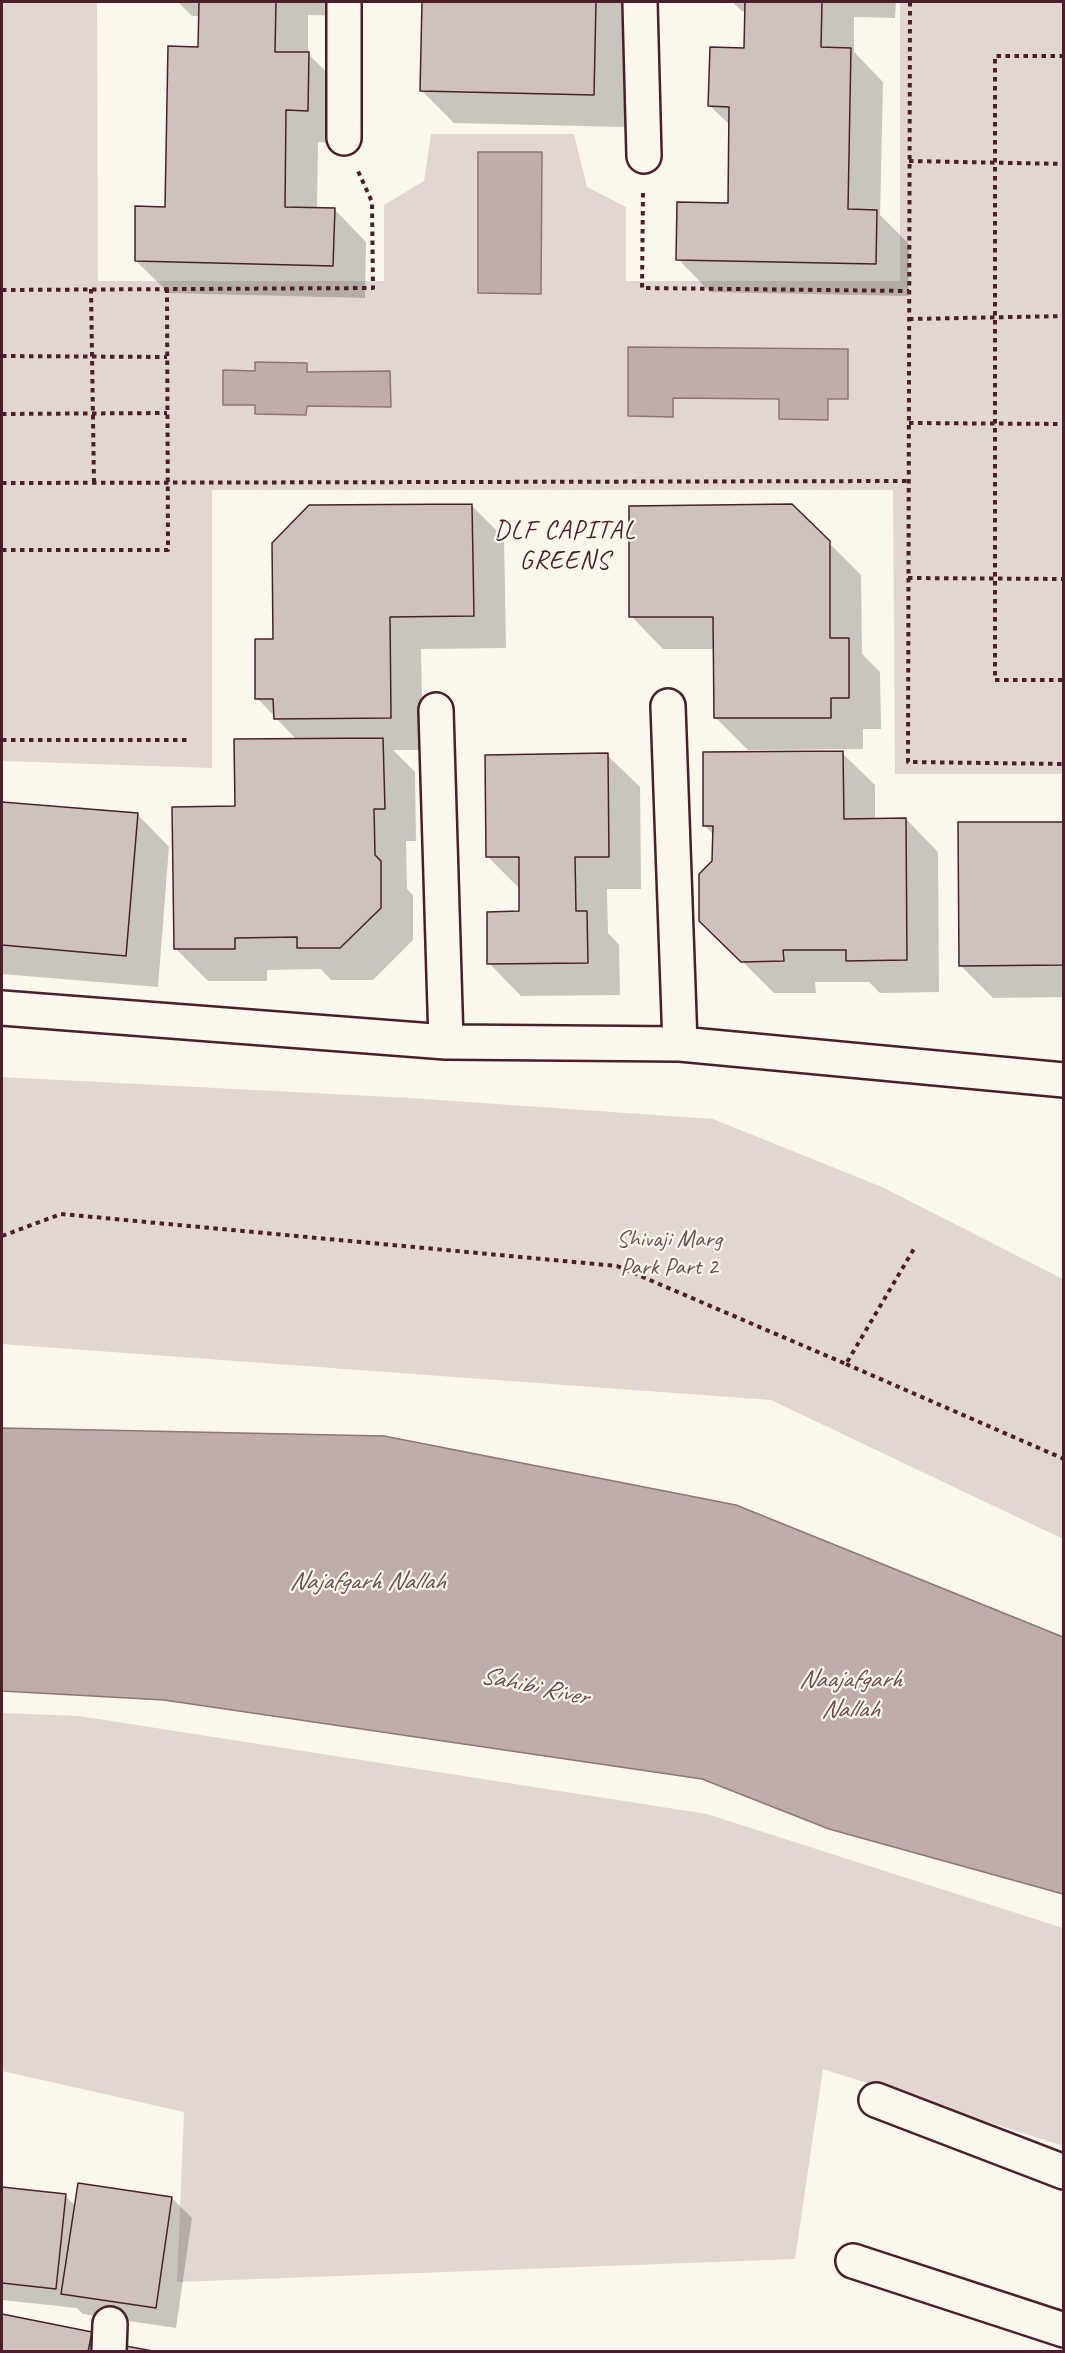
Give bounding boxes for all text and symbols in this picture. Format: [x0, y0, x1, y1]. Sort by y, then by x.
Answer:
district label: DLF CAPITAL GREENS [493, 515, 637, 576]
park label: Shivaji Marg Park Part 2 [616, 1226, 722, 1282]
water label: Najafgarh Nallah [289, 1566, 445, 1598]
water label: Sahibi River [478, 1660, 590, 1714]
water label: Naajafgarh Nallah [799, 1664, 901, 1726]

